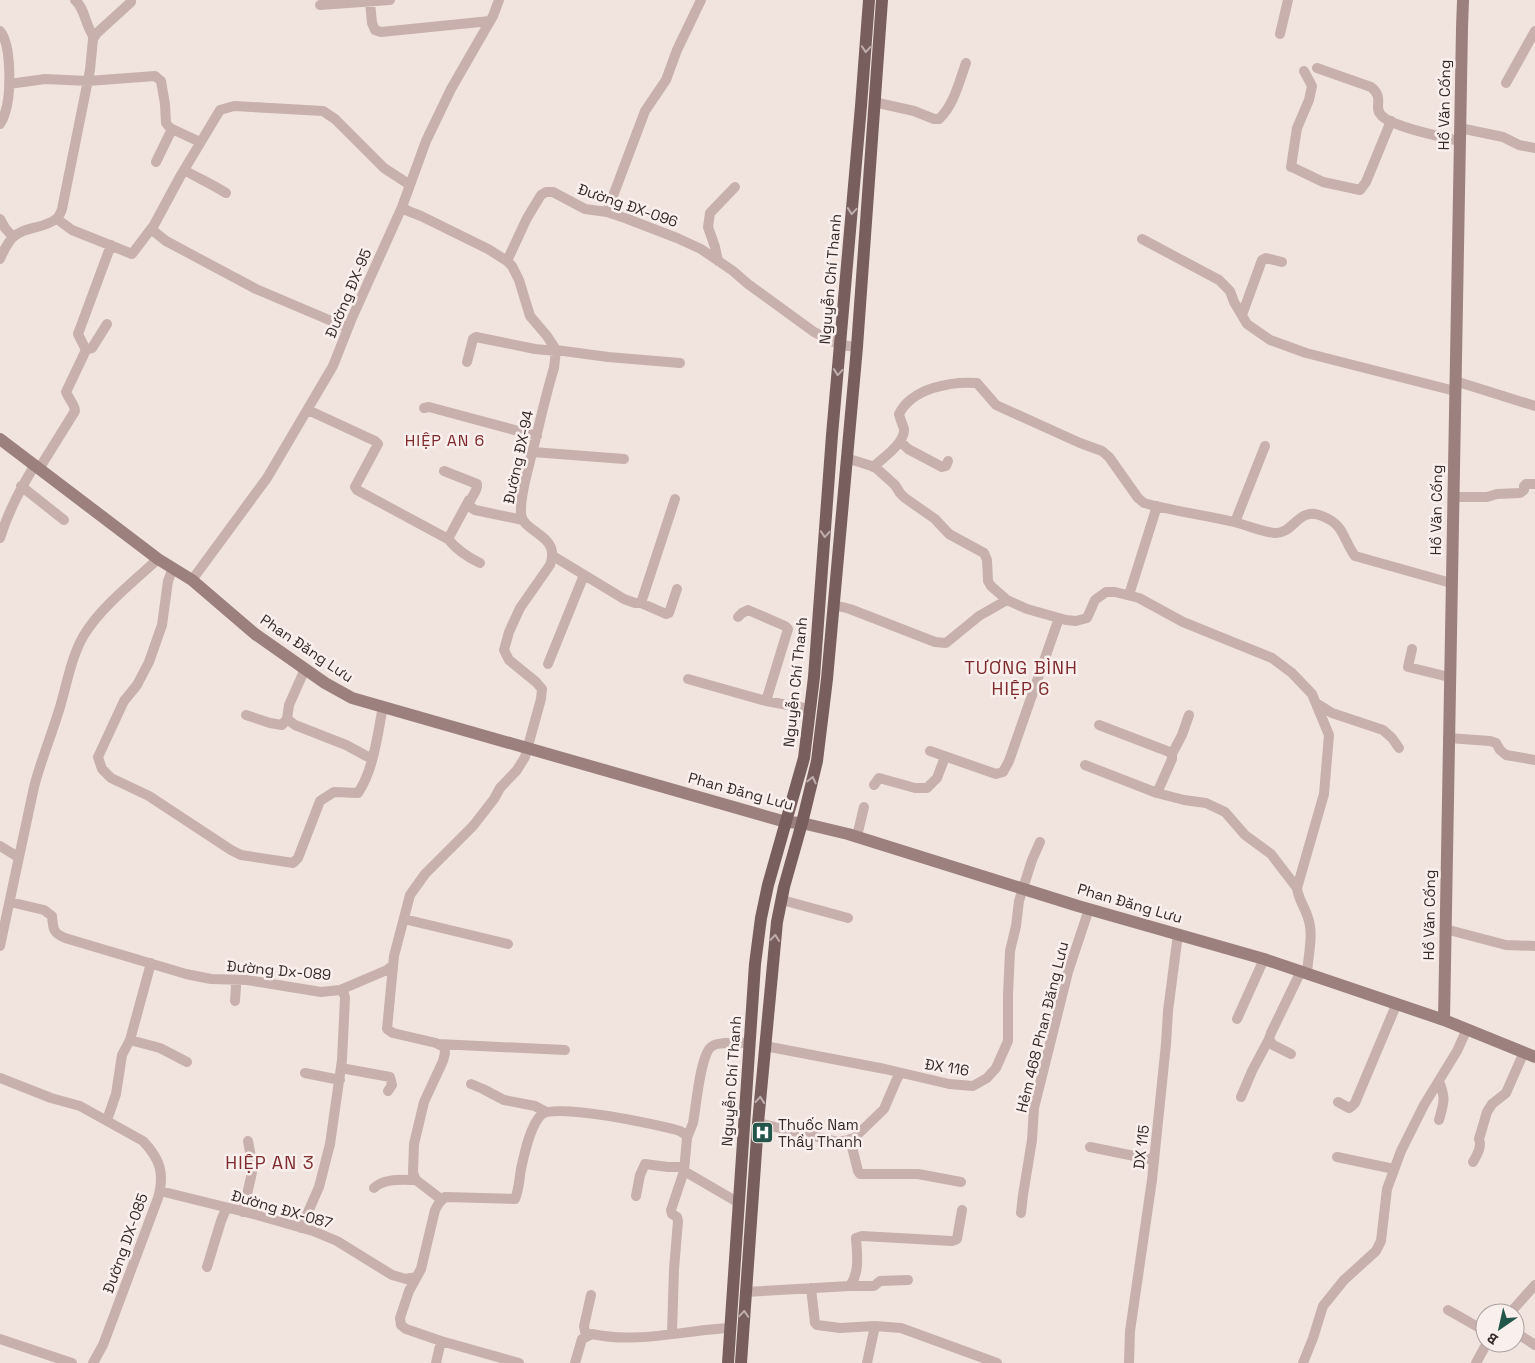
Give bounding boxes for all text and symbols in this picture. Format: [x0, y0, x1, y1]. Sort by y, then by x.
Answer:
one-way arrow [860, 45, 871, 53]
street label: Hồ Văn Cống [1434, 59, 1454, 151]
street label: Đường ĐX-096 [575, 179, 681, 231]
one-way arrow [847, 207, 858, 215]
street label: Nguyễn Chí Thanh [815, 213, 845, 345]
street label: Đường ĐX-95 [321, 246, 375, 340]
one-way arrow [832, 369, 843, 377]
street label: Đường ĐX-94 [499, 408, 537, 506]
district label: HIỆP AN 6 [405, 430, 485, 451]
street label: Hồ Văn Cống [1426, 464, 1446, 556]
one-way arrow [819, 531, 830, 539]
street label: Phan Đăng Lưu [257, 610, 357, 686]
street label: Nguyễn Chí Thanh [779, 616, 811, 748]
district label: TƯƠNG BÌNH HIỆP 6 [964, 656, 1078, 700]
street label: Phan Đăng Lưu [686, 768, 796, 814]
one-way arrow [806, 776, 817, 785]
street label: Hồ Văn Cống [1419, 869, 1439, 961]
street label: Phan Đăng Lưu [1075, 879, 1185, 927]
one-way arrow [769, 934, 780, 942]
street label: Hẻm 468 Phan Đăng Lưu [1012, 940, 1072, 1114]
street label: Đường Dx-089 [226, 956, 332, 984]
street label: Nguyễn Chí Thanh [717, 1015, 745, 1147]
street label: ĐX 116 [923, 1054, 971, 1080]
one-way arrow [755, 1096, 766, 1104]
place label: Thuốc Nam Thầy Thanh [778, 1115, 862, 1151]
hospital icon: Thuốc Nam Thầy Thanh [750, 1121, 774, 1145]
street label: DX 115 [1129, 1124, 1153, 1170]
district label: HIỆP AN 3 [225, 1151, 315, 1174]
street label: Đường ĐX-087 [229, 1186, 335, 1232]
street label: Đường DX-085 [98, 1190, 152, 1296]
north arrow [1475, 1303, 1525, 1353]
one-way arrow [738, 1310, 749, 1318]
text: B [1484, 1329, 1502, 1349]

